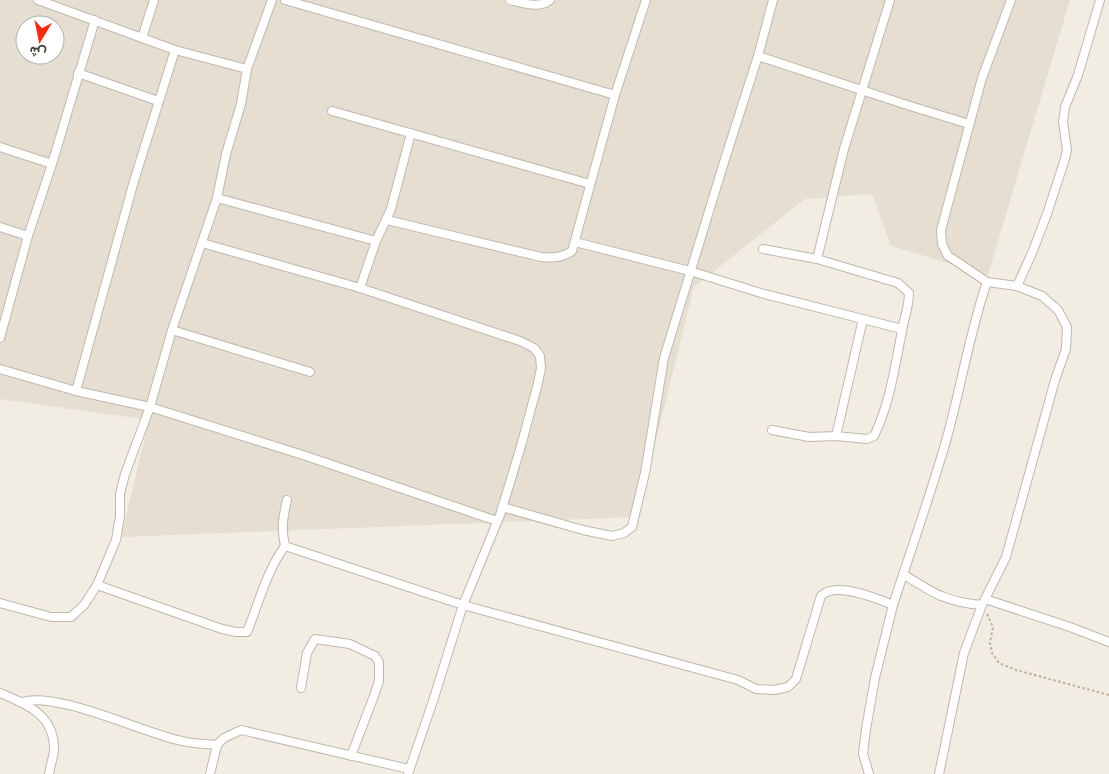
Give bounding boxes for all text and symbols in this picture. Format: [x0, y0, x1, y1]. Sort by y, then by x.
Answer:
north arrow [15, 15, 65, 65]
text: ش [28, 40, 48, 63]

